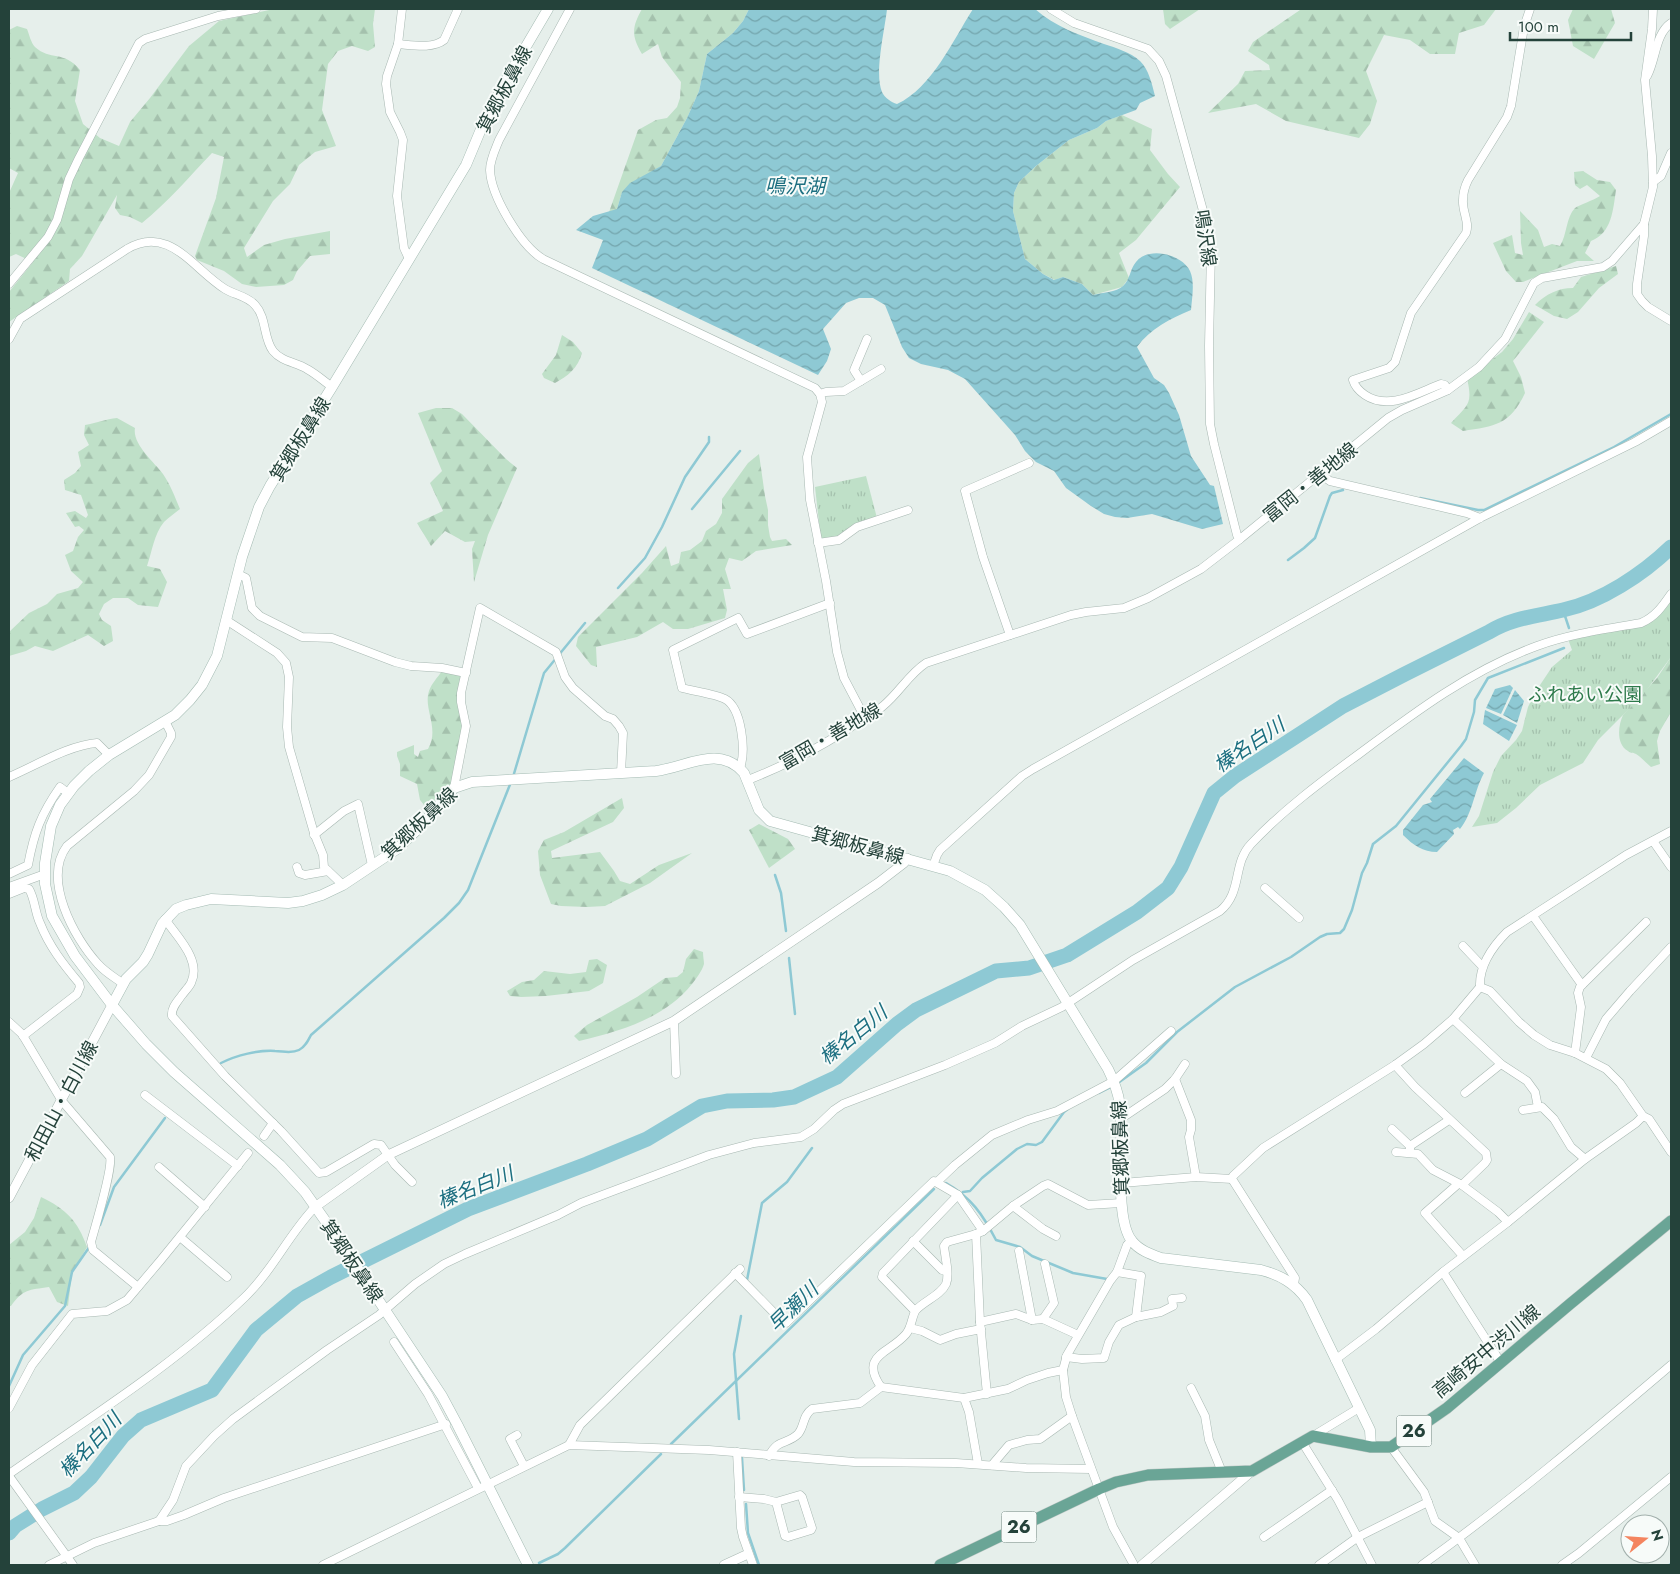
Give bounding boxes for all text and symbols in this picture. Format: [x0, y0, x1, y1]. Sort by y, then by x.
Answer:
scale bar [1510, 10, 1631, 42]
text: 100 m [1518, 16, 1559, 38]
street label: 箕郷板鼻線 [470, 41, 539, 138]
water label: 鳴沢湖 [765, 172, 828, 201]
street label: 鳴沢線 [1188, 208, 1223, 268]
street label: 箕郷板鼻線 [264, 392, 337, 487]
street label: 富岡・善地線 [1258, 436, 1363, 529]
park label: ふれあい公園 [1528, 681, 1642, 708]
street label: 富岡・善地線 [774, 696, 886, 777]
water label: 榛名白川 [1208, 710, 1292, 780]
street label: 箕郷板鼻線 [375, 781, 463, 866]
street label: 箕郷板鼻線 [808, 820, 907, 871]
water label: 榛名白川 [813, 998, 895, 1072]
street label: 和田山・白川線 [18, 1036, 105, 1166]
street label: 箕郷板鼻線 [1105, 1100, 1136, 1196]
water label: 榛名白川 [433, 1158, 520, 1216]
street label: 箕郷板鼻線 [314, 1214, 389, 1308]
water label: 早瀬川 [762, 1275, 826, 1339]
street label: 高崎安中渋川線 [1427, 1298, 1546, 1404]
water label: 榛名白川 [52, 1405, 130, 1484]
road number: 26 [1396, 1415, 1432, 1446]
road number: 26 [1002, 1511, 1036, 1542]
north arrow [1620, 1514, 1670, 1564]
text: N [1646, 1527, 1669, 1543]

